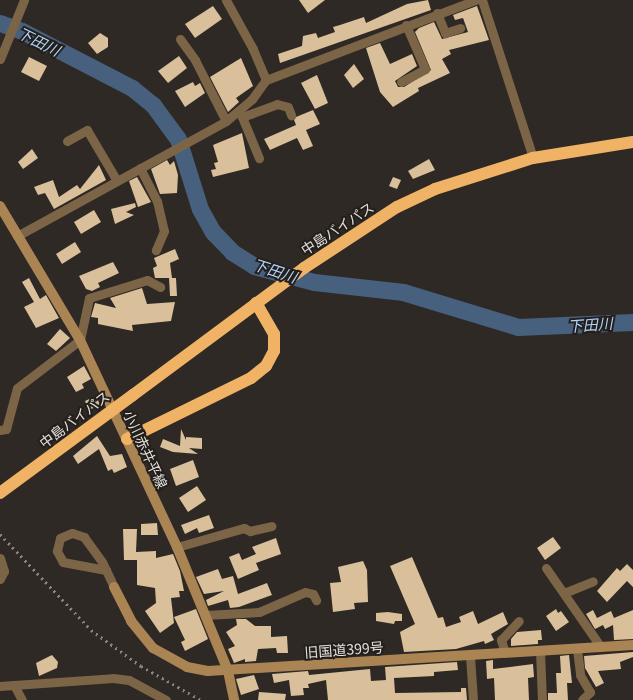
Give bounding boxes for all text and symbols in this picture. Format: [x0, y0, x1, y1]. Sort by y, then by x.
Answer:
water label: 下田川 [15, 23, 63, 59]
street label: 中島バイパス [297, 198, 377, 258]
water label: 下田川 [251, 254, 299, 286]
water label: 下田川 [567, 313, 613, 335]
street label: 中島バイパス [35, 387, 113, 451]
street label: 小川赤井平線 [121, 407, 171, 491]
street label: 旧国道399号 [304, 638, 384, 660]

